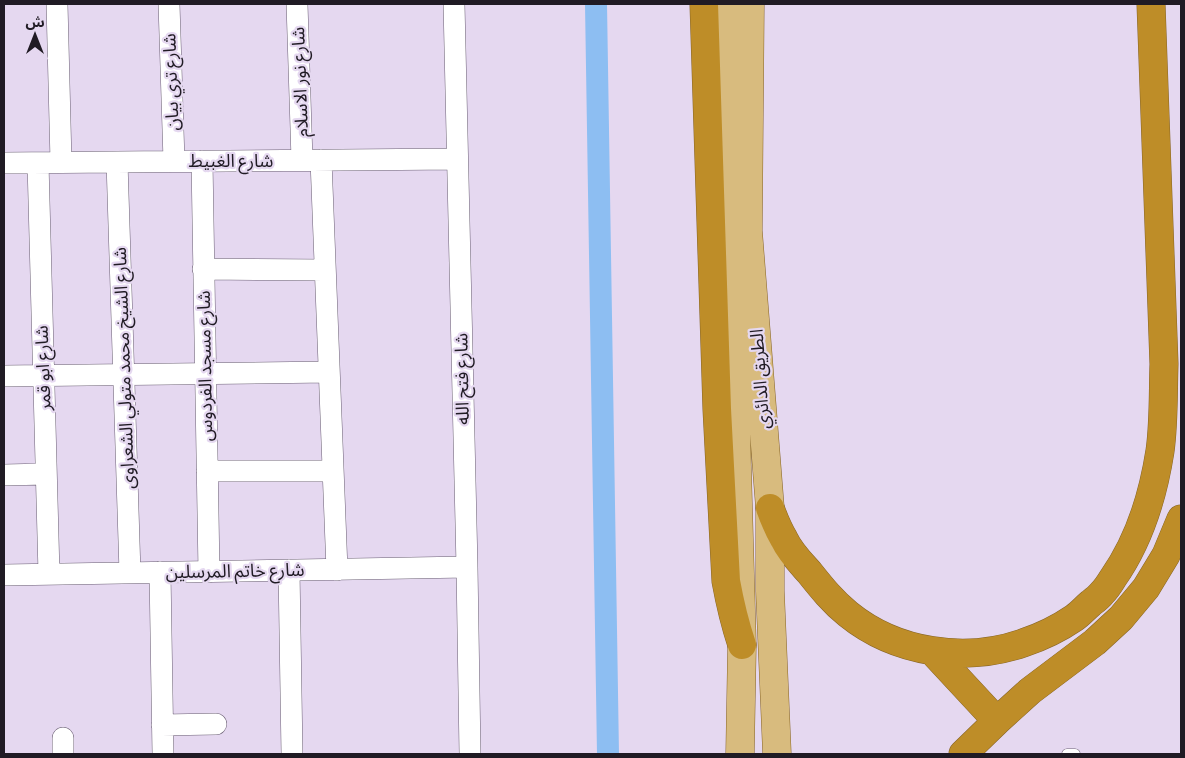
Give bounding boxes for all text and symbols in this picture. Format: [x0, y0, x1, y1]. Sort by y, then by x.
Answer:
north arrow [10, 10, 60, 60]
text: ش [25, 13, 45, 33]
street label: شارع نور الاسلام [286, 26, 316, 138]
street label: شارع تري بيان [157, 33, 187, 131]
street label: شارع الغبيط [189, 149, 273, 175]
street label: شارع الشيخ محمد متولي الشعراوى [108, 247, 142, 489]
street label: شارع مسجد الفردوس [192, 290, 220, 442]
street label: شارع ابو قمر [30, 325, 59, 412]
street label: الطريق الدائري [745, 328, 777, 430]
street label: شارع فتح الله [449, 333, 477, 425]
street label: شارع خاتم المرسلين [165, 558, 305, 586]

